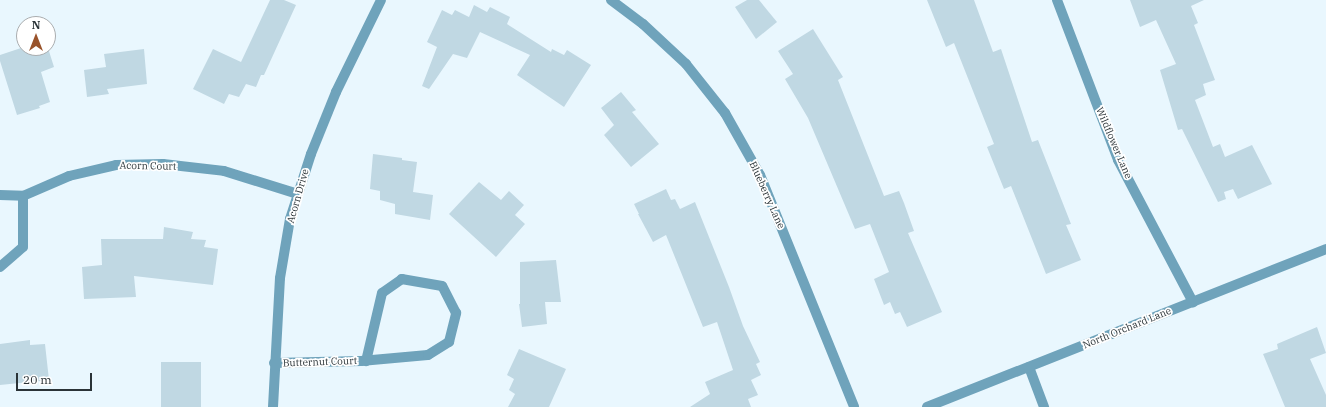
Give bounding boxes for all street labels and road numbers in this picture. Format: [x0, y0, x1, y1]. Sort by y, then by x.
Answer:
street label: Wildflower Lane [1094, 105, 1134, 181]
street label: Blueberry Lane [747, 159, 787, 231]
street label: Acorn Court [119, 160, 177, 172]
street label: Acorn Drive [285, 167, 311, 225]
street label: North Orchard Lane [1081, 305, 1173, 351]
street label: Butternut Court [283, 355, 357, 369]

